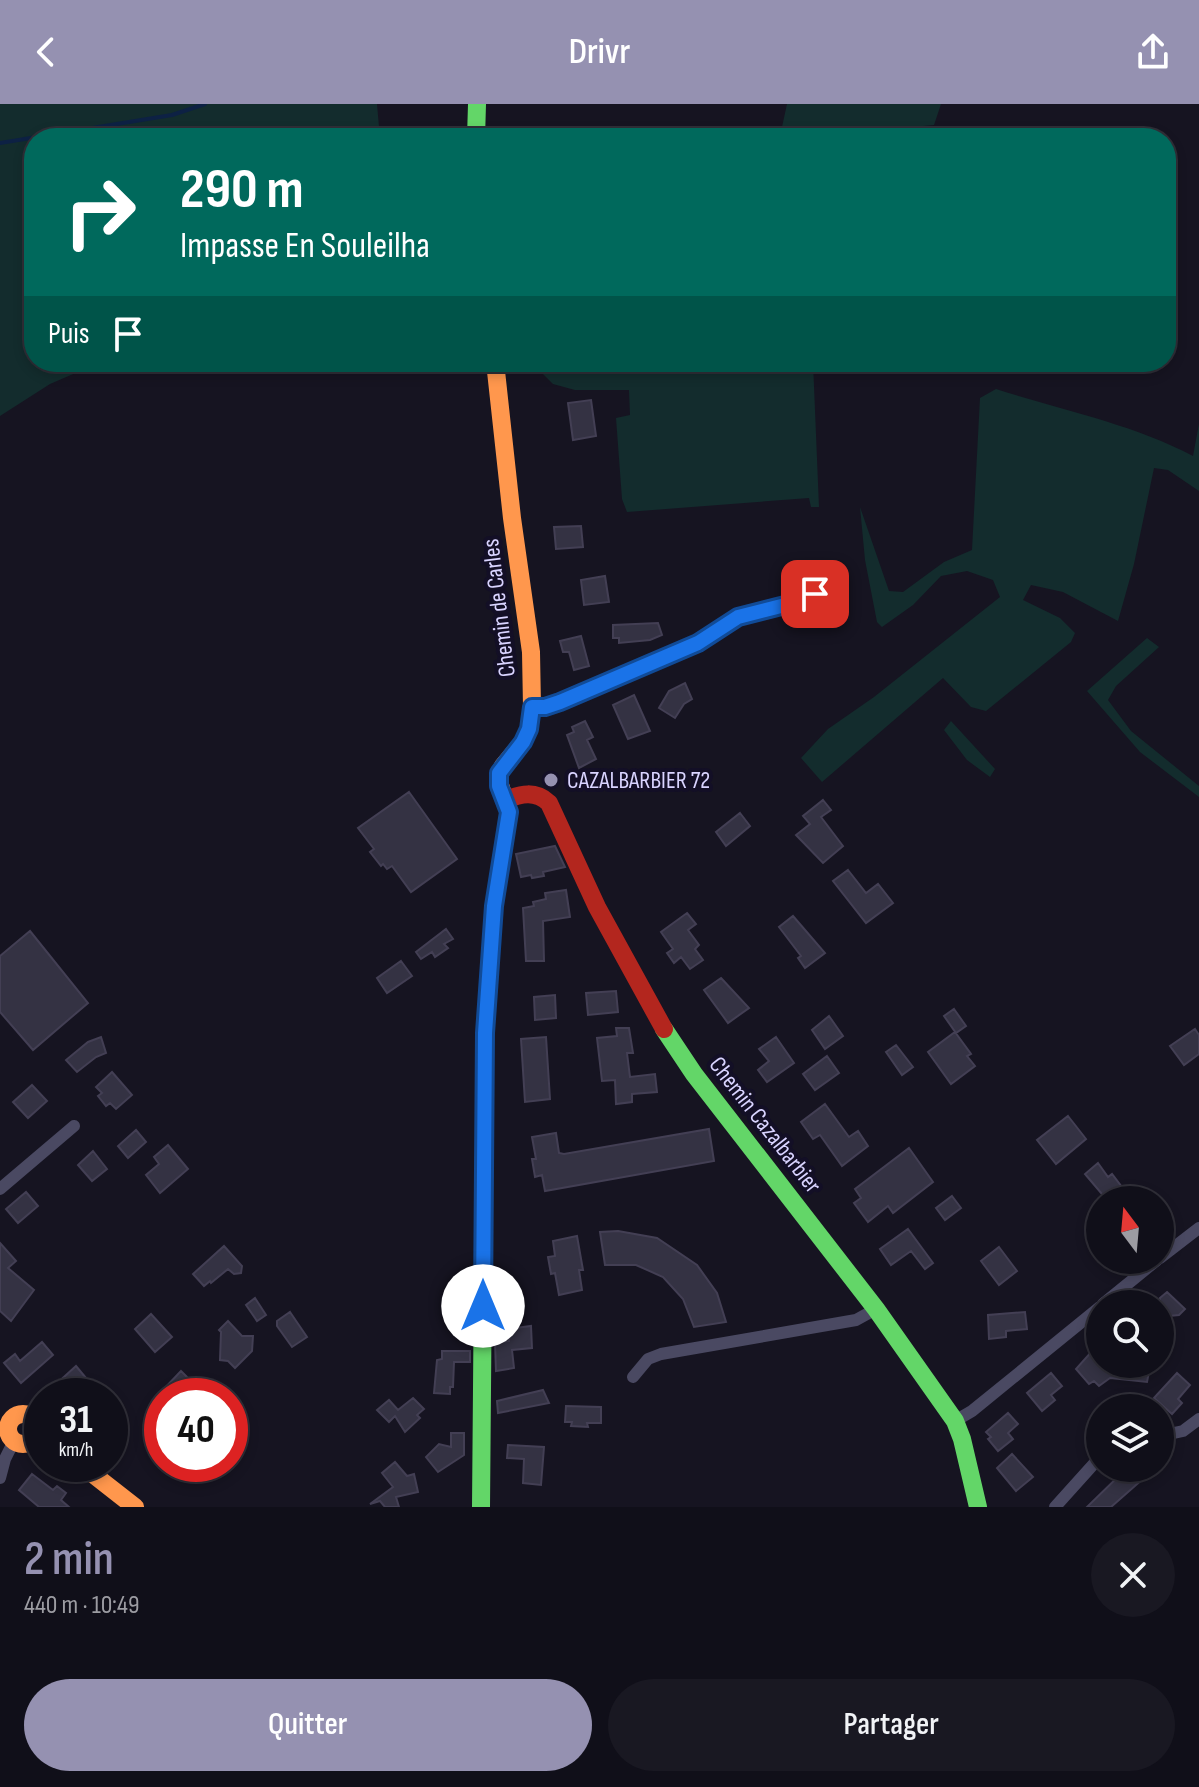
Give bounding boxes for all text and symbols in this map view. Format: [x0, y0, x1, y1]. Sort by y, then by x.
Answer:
icon: back [24, 30, 68, 74]
icon: share [1131, 30, 1175, 74]
text: Drivr [569, 31, 630, 74]
text: 290 m [180, 157, 304, 224]
icon: right [48, 160, 152, 264]
text: Impasse En Souleilha [180, 225, 430, 268]
icon: arrive [106, 312, 150, 356]
text: Puis [48, 316, 90, 352]
street label: Chemin de Carles [476, 537, 522, 679]
pin [781, 560, 849, 628]
icon: arrive [793, 572, 837, 616]
place label: CAZALBARBIER 72 [567, 766, 710, 795]
marker: CAZALBARBIER 72 [542, 771, 560, 789]
street label: Chemin Cazalbarbier [703, 1051, 827, 1199]
north arrow [1086, 1186, 1174, 1274]
map controls [1086, 1186, 1174, 1482]
position arrow [441, 1264, 525, 1348]
button: search [1086, 1290, 1174, 1378]
speed limit sign: 40 [144, 1378, 248, 1482]
button: layers [1086, 1394, 1174, 1482]
text: 31 [59, 1396, 93, 1444]
text: km/h [59, 1438, 93, 1462]
text: 2 min [24, 1531, 114, 1588]
button: close [1091, 1533, 1175, 1617]
text: 440 m · 10:49 [24, 1590, 139, 1621]
button: Quitter [24, 1679, 592, 1771]
button: Partager [608, 1679, 1175, 1771]

